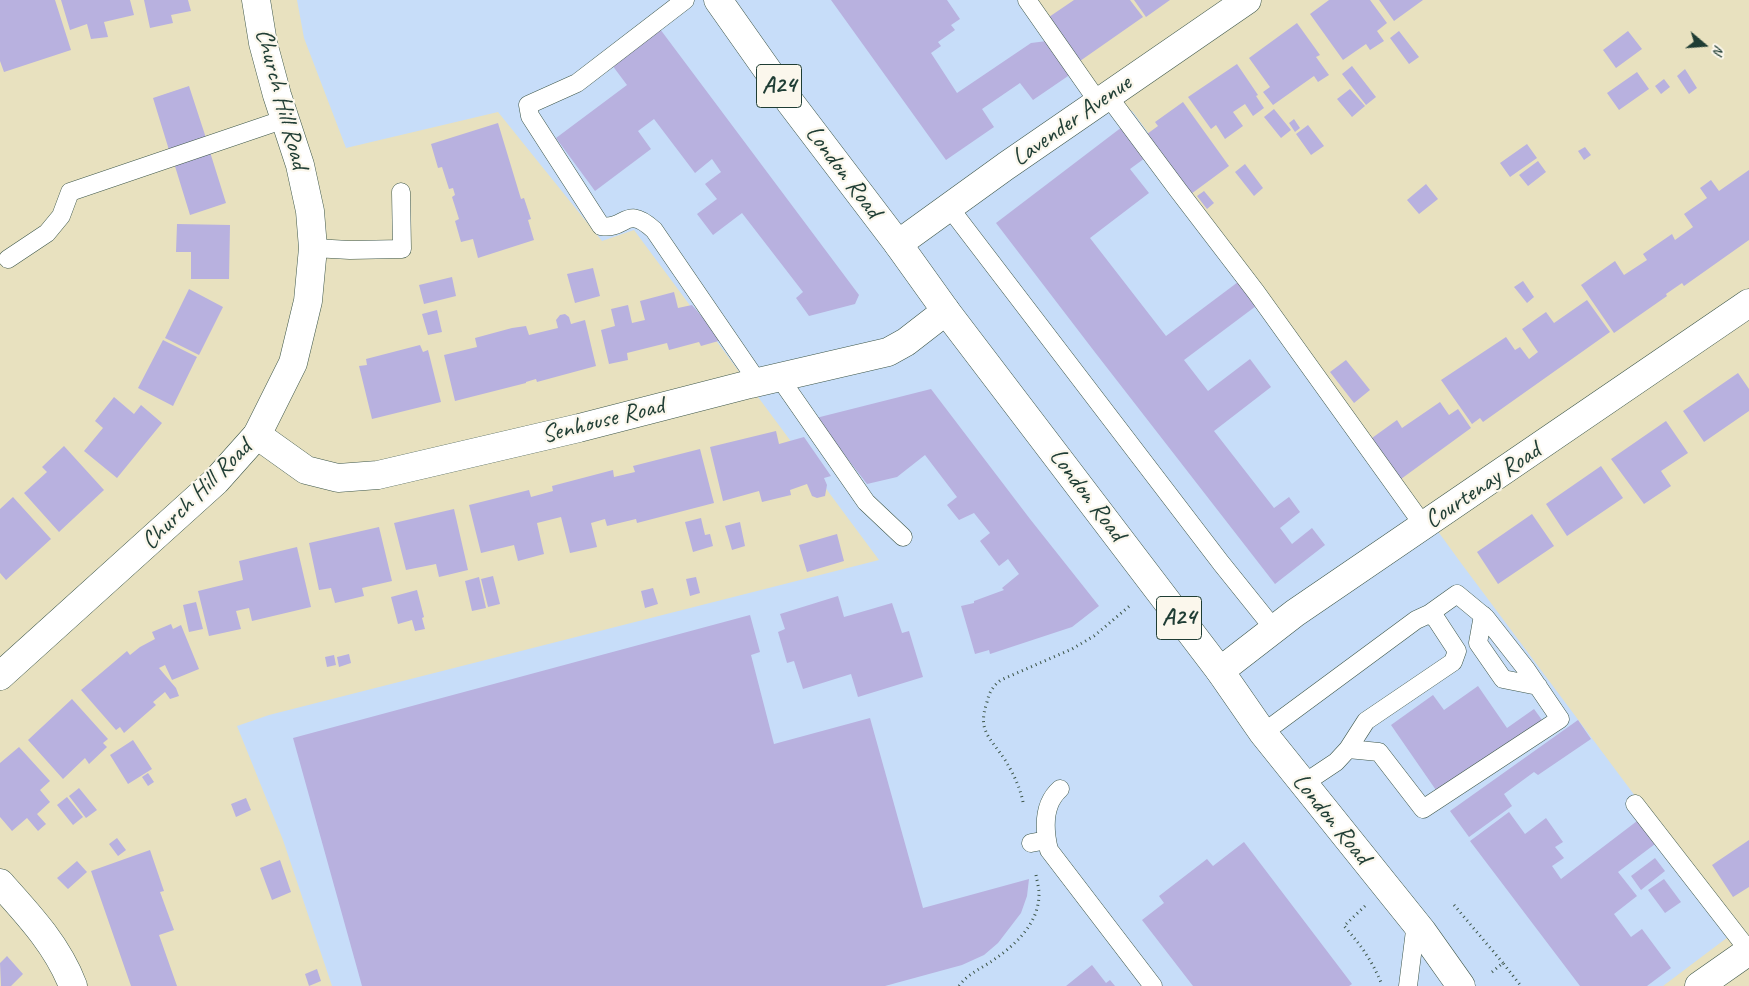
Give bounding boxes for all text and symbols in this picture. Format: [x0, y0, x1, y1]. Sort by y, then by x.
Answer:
north arrow [1679, 20, 1729, 70]
street label: Church Hill Road [248, 26, 314, 172]
text: N [1709, 43, 1728, 57]
road number: A24 [756, 64, 802, 108]
street label: Lavender Avenue [1006, 69, 1138, 173]
street label: London Road [798, 120, 888, 224]
street label: Senhouse Road [539, 391, 667, 451]
street label: Church Hill Road [135, 433, 259, 557]
street label: Courtenay Road [1419, 436, 1547, 536]
street label: London Road [1042, 443, 1132, 547]
road number: A24 [1156, 596, 1202, 640]
street label: London Road [1285, 767, 1377, 871]

